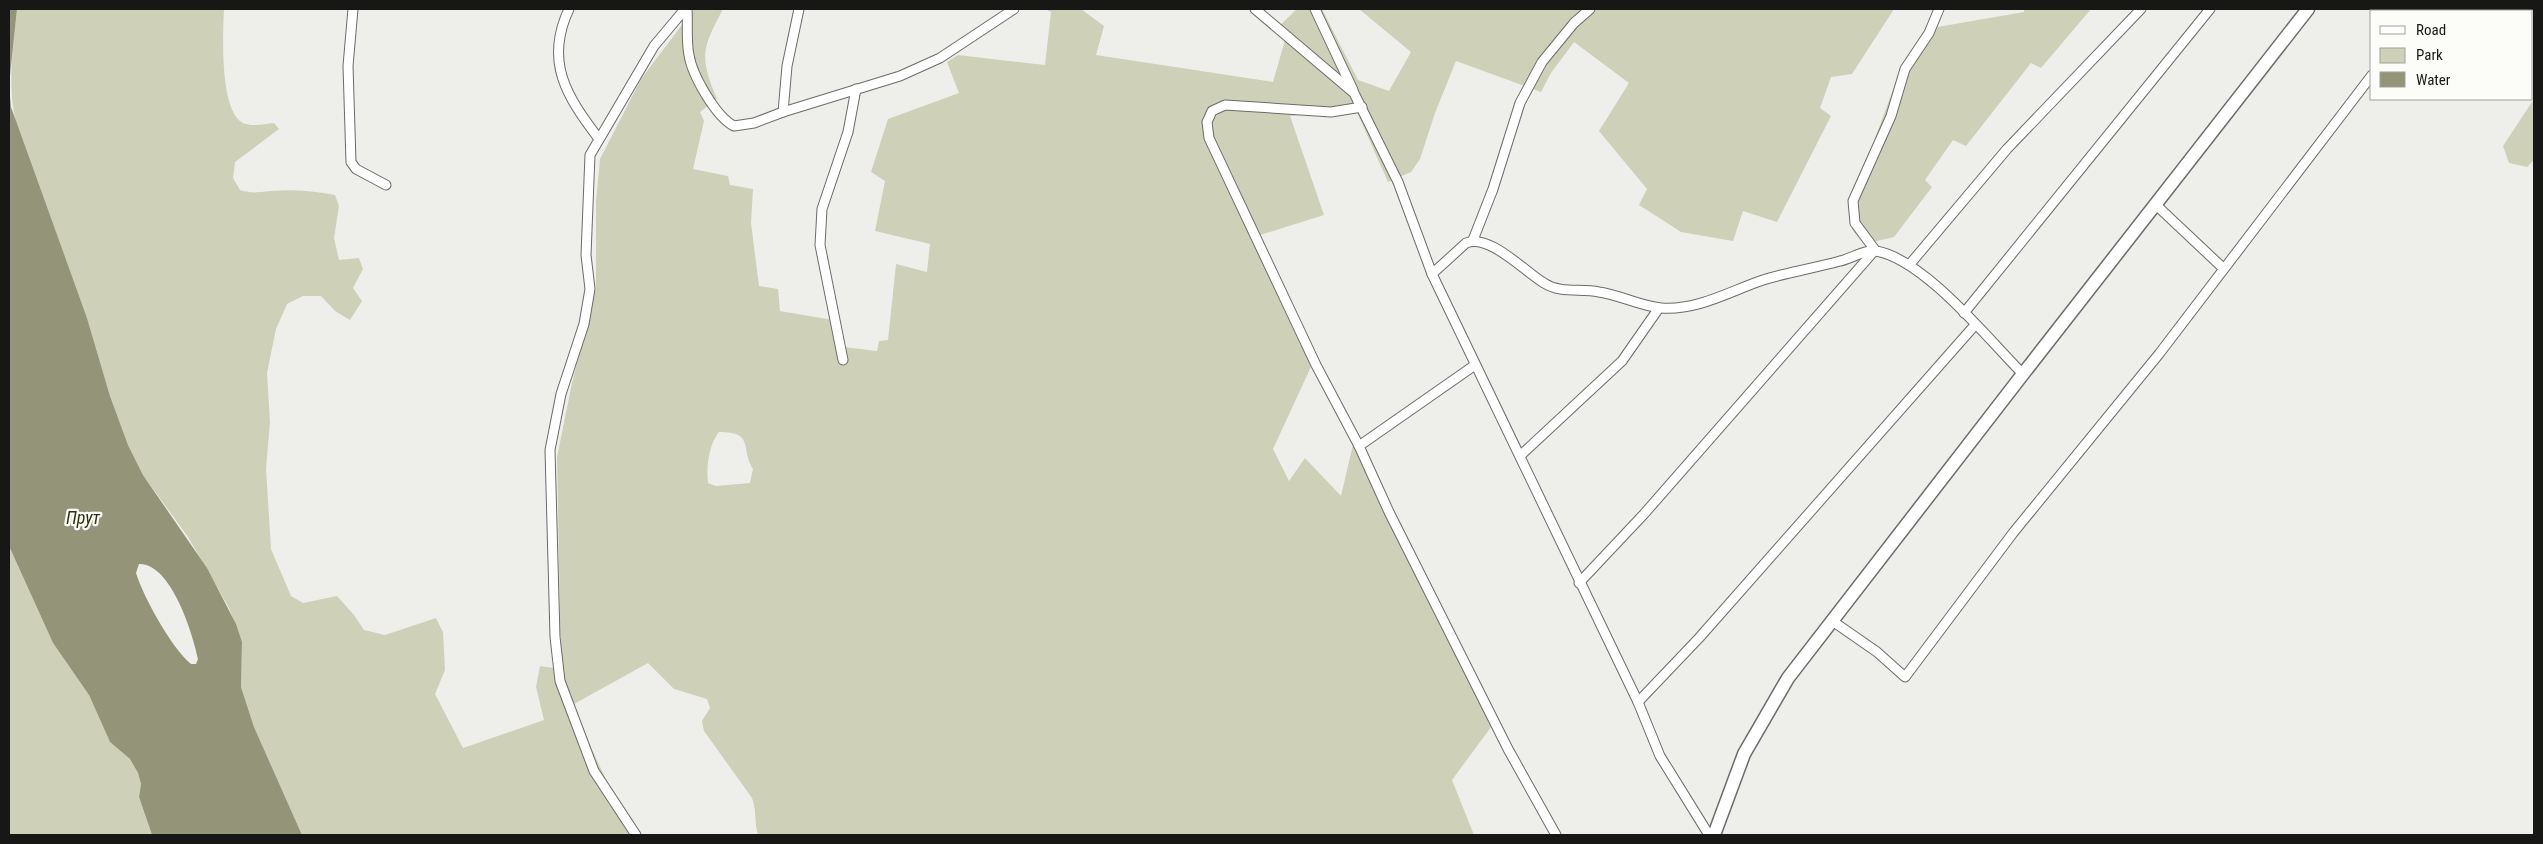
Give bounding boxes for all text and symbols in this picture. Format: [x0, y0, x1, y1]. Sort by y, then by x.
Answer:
legend [2370, 10, 2533, 100]
text: Road [2416, 21, 2446, 39]
text: Park [2416, 46, 2443, 64]
text: Water [2416, 71, 2451, 89]
water label: Прут [66, 507, 101, 528]

